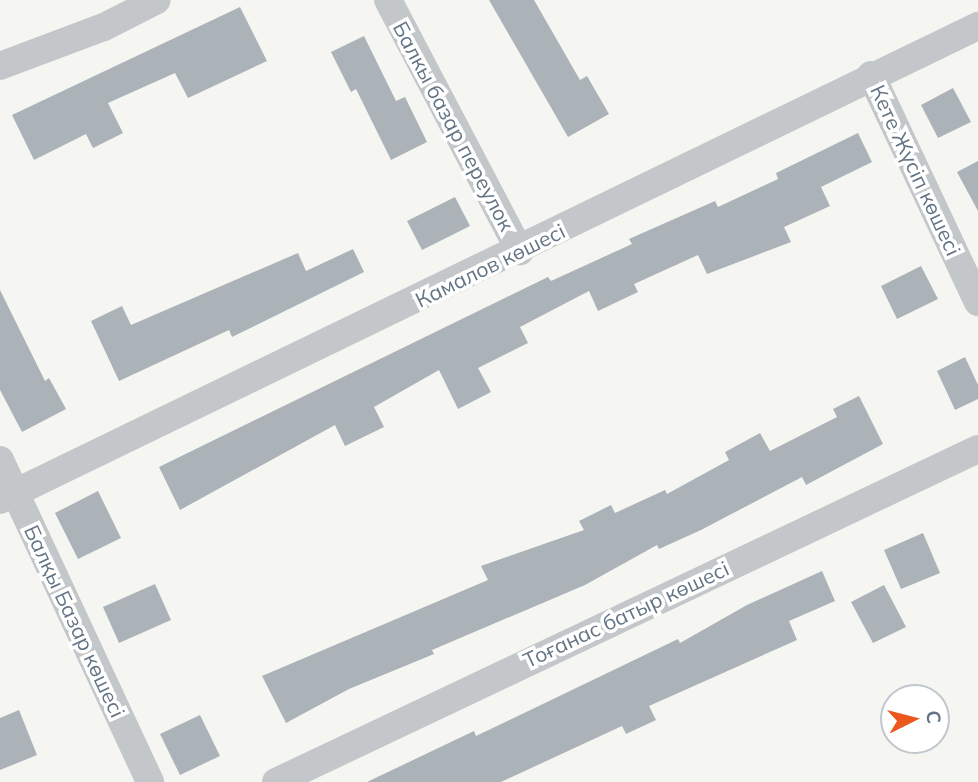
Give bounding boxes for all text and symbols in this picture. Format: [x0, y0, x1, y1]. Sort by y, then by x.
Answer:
street label: Балкы базар переулок [388, 17, 520, 235]
street label: Кете Жүсіп көшесі [865, 81, 967, 259]
street label: Камалов көшесі [411, 218, 569, 312]
street label: Балқы Базар көшесі [19, 521, 131, 721]
street label: Тоғанас батыр көшесі [519, 555, 733, 673]
north arrow [880, 684, 950, 754]
text: С [921, 709, 947, 725]

